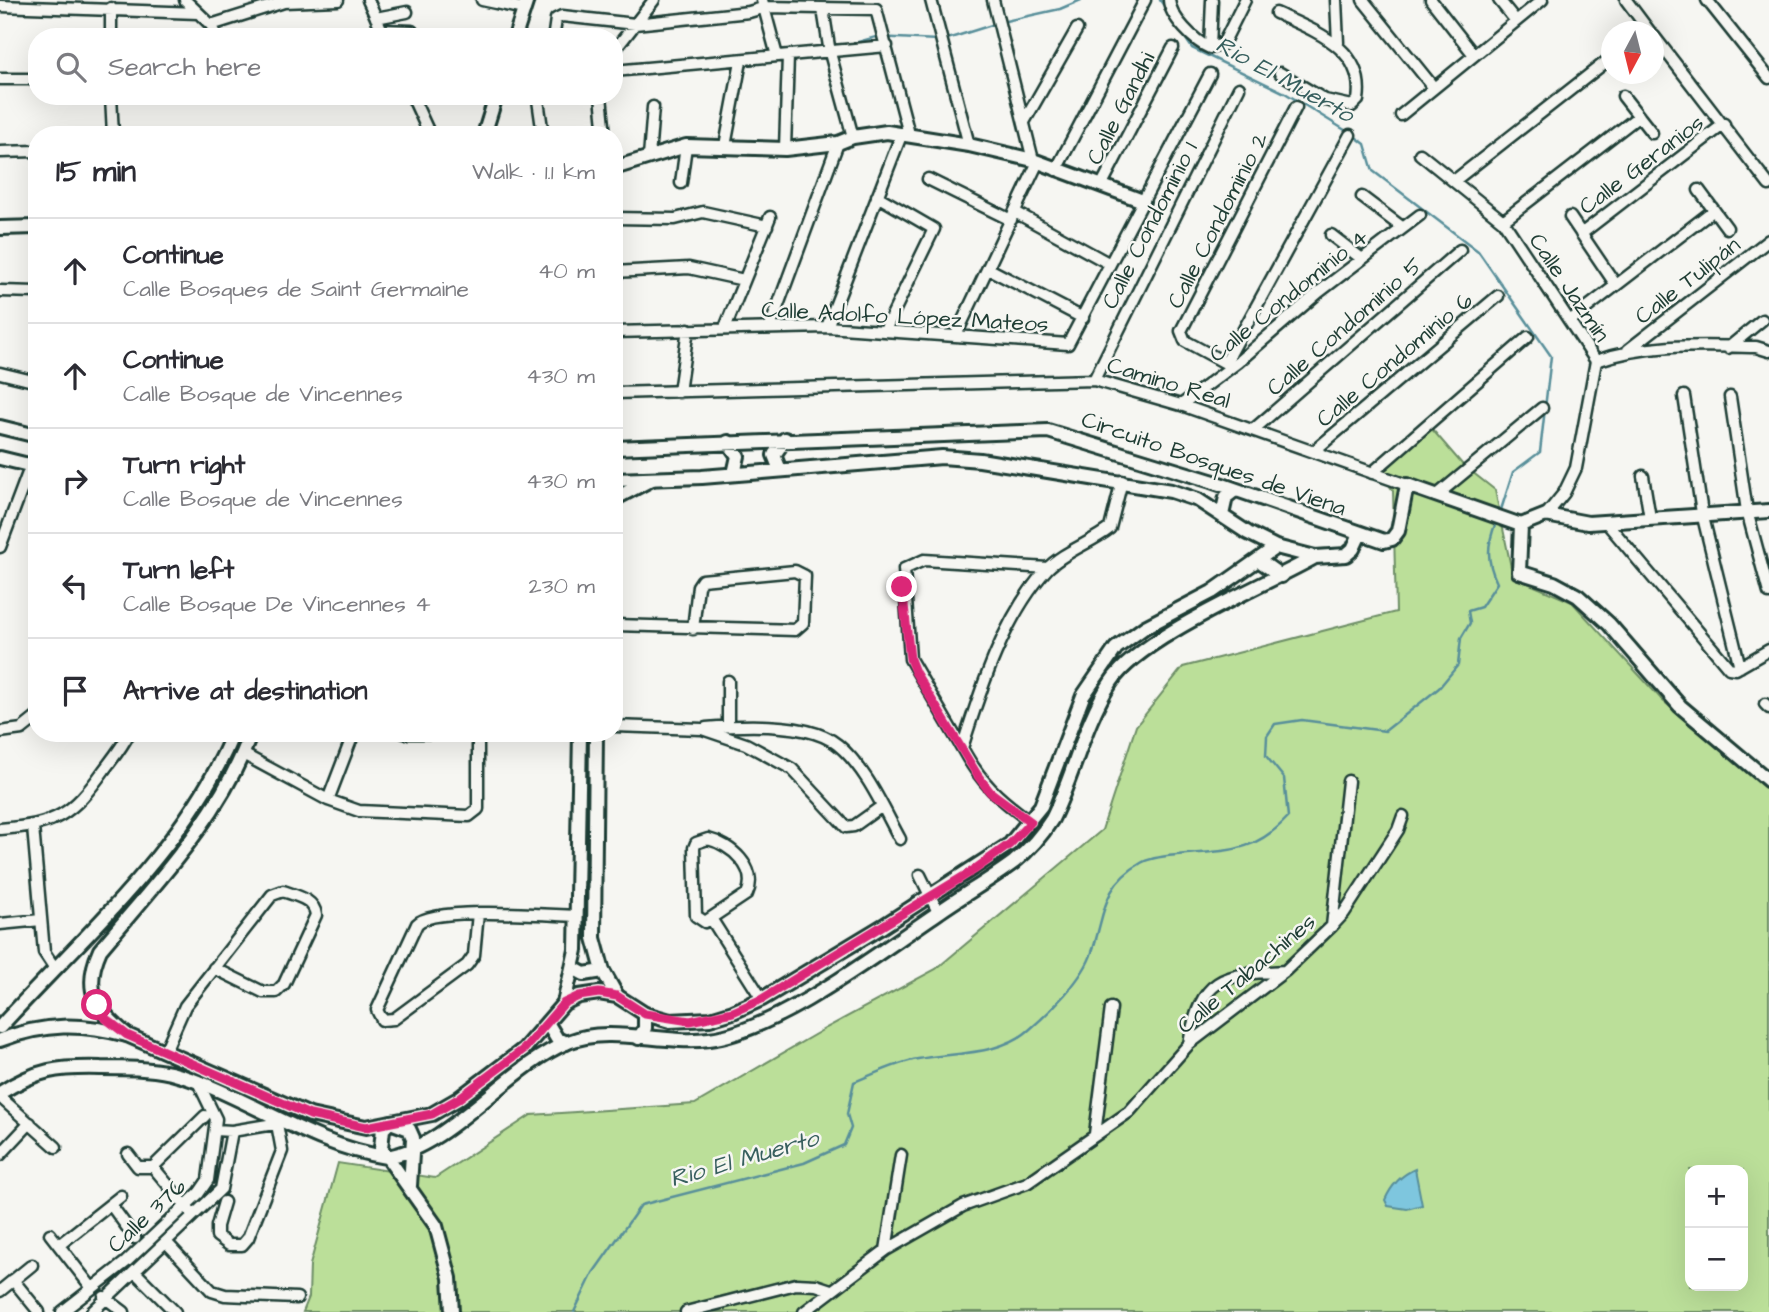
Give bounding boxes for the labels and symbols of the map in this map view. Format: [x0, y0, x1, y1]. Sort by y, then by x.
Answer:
north arrow [1601, 21, 1664, 84]
water label: Rio El Muerto [1209, 28, 1361, 133]
street label: Calle Gandhi [1079, 46, 1163, 170]
street label: Calle Geranios [1572, 107, 1711, 222]
street label: Calle Condominio 2 [1160, 127, 1276, 314]
street label: Calle Condominio 1 [1094, 136, 1206, 315]
street label: Calle Condominio 4 [1202, 221, 1375, 370]
street label: Calle Jazmín [1521, 227, 1617, 348]
street label: Calle Tulipán [1628, 229, 1747, 332]
street label: Calle Condominio 5 [1260, 250, 1430, 403]
street label: Calle Condominio 6 [1310, 285, 1480, 435]
street label: Calle Adolfo López Mateos [761, 293, 1049, 340]
street label: Camino Real [1103, 349, 1234, 417]
street label: Circuito Bosques de Viena [1077, 404, 1351, 524]
route end [886, 571, 917, 602]
street label: Calle Tabachines [1170, 906, 1323, 1041]
route start [81, 989, 112, 1020]
water label: Rio El Muerto [666, 1121, 824, 1196]
street label: Calle 376 [100, 1171, 193, 1261]

